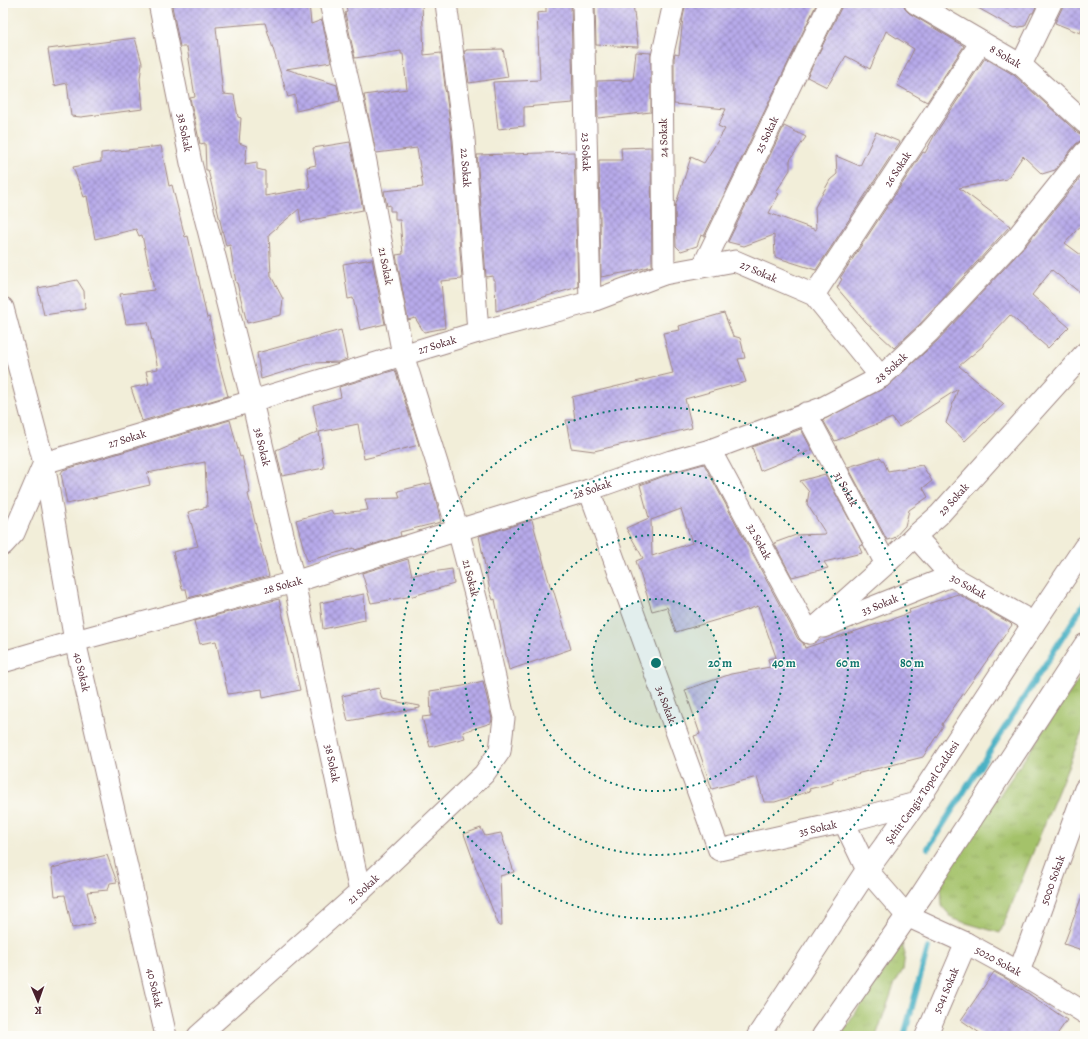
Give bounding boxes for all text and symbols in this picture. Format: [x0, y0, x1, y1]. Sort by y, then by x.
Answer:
street label: 8 Sokak [987, 41, 1025, 72]
street label: 38 Sokak [173, 112, 196, 154]
street label: 25 Sokak [752, 113, 782, 156]
street label: 24 Sokak [656, 118, 671, 158]
street label: 23 Sokak [578, 132, 594, 172]
street label: 22 Sokak [457, 147, 475, 189]
street label: 26 Sokak [880, 148, 915, 190]
street label: 21 Sokak [375, 246, 397, 287]
street label: 27 Sokak [738, 257, 780, 287]
street label: 27 Sokak [416, 332, 459, 358]
street label: 28 Sokak [872, 349, 911, 387]
street label: 27 Sokak [106, 426, 148, 452]
street label: 38 Sokak [250, 426, 274, 468]
street label: 31 Sokak [830, 469, 861, 510]
street label: 28 Sokak [571, 476, 614, 503]
street label: 29 Sokak [935, 479, 973, 519]
street label: 32 Sokak [743, 521, 775, 563]
street label: 21 Sokak [459, 558, 483, 599]
street label: 30 Sokak [947, 570, 990, 603]
street label: 28 Sokak [262, 573, 305, 598]
street label: 33 Sokak [859, 591, 901, 619]
street label: 40 Sokak [70, 651, 94, 694]
text: 20 m [708, 655, 732, 671]
text: 40 m [772, 655, 796, 671]
text: 60 m [836, 655, 860, 671]
text: 80 m [900, 655, 924, 671]
centre of rings [649, 656, 663, 670]
street label: 34 Sokak [652, 684, 680, 726]
street label: Şehit Cengiz Topel Caddesi [882, 738, 963, 847]
street label: 38 Sokak [321, 743, 344, 785]
street label: 35 Sokak [797, 817, 839, 840]
street label: 5000 Sokak [1037, 853, 1069, 907]
street label: 21 Sokak [344, 870, 383, 908]
street label: 5020 Sokak [972, 942, 1025, 980]
street label: 5041 Sokak [930, 965, 963, 1016]
street label: 40 Sokak [143, 967, 166, 1010]
north arrow [18, 981, 58, 1021]
text: K [34, 1003, 42, 1018]

